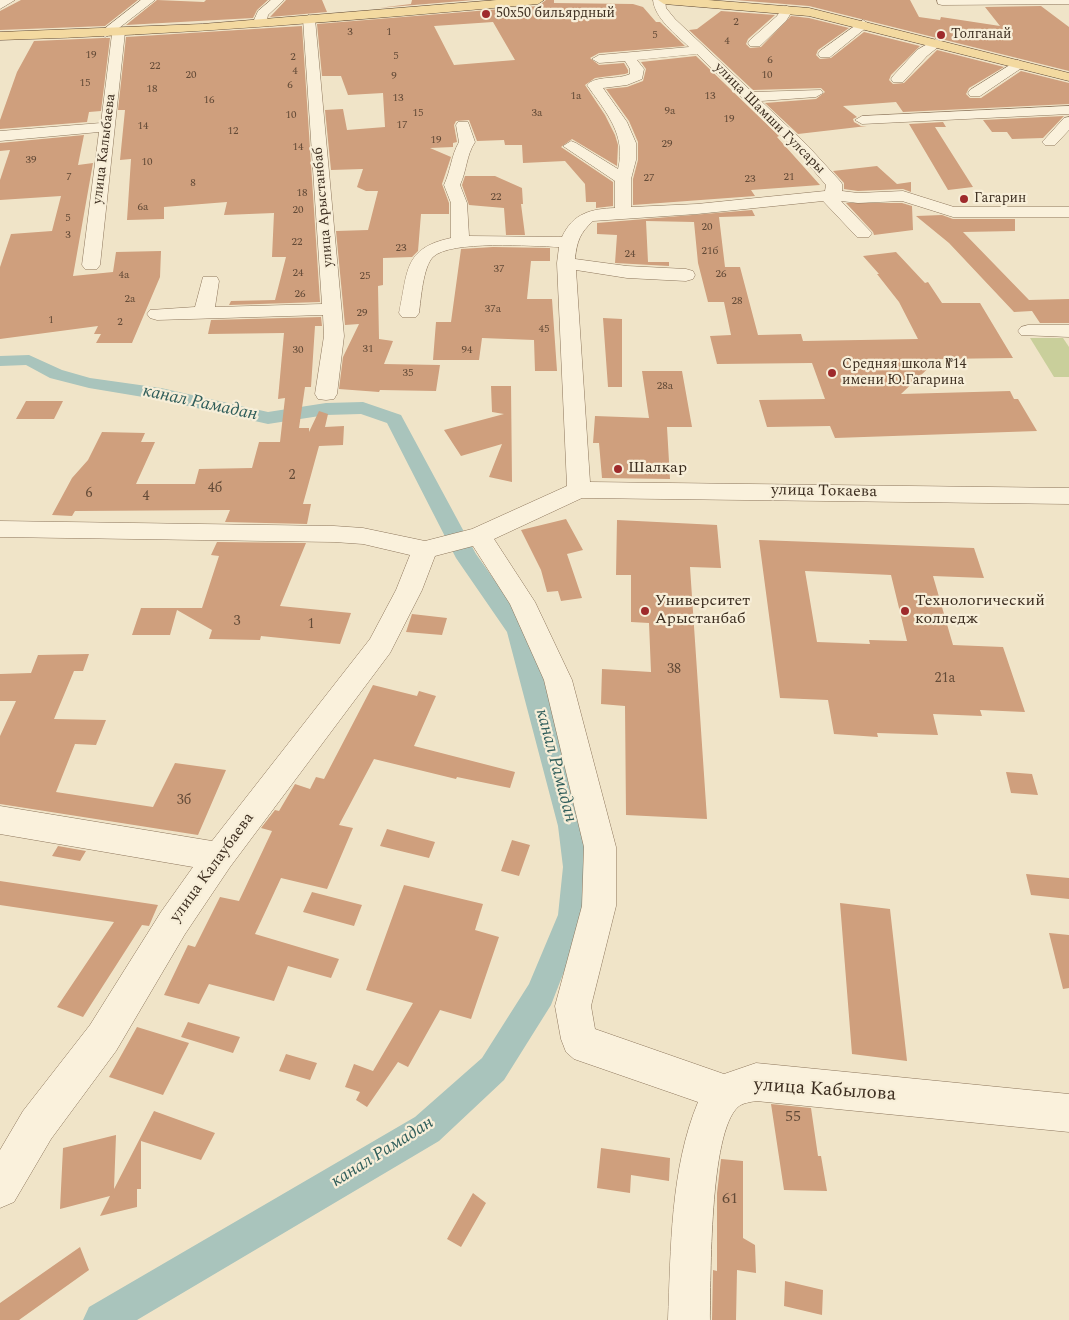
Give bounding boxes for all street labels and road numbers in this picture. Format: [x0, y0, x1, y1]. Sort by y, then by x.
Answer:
street label: улица Шамши Гулсары [710, 60, 828, 178]
street label: улица Калыбаева [90, 93, 120, 205]
street label: улица Арыстанбаб [310, 146, 338, 268]
street label: улица Токаева [771, 481, 877, 503]
street label: улица Калаубаева [167, 809, 259, 927]
street label: улица Кабылова [753, 1075, 897, 1107]

